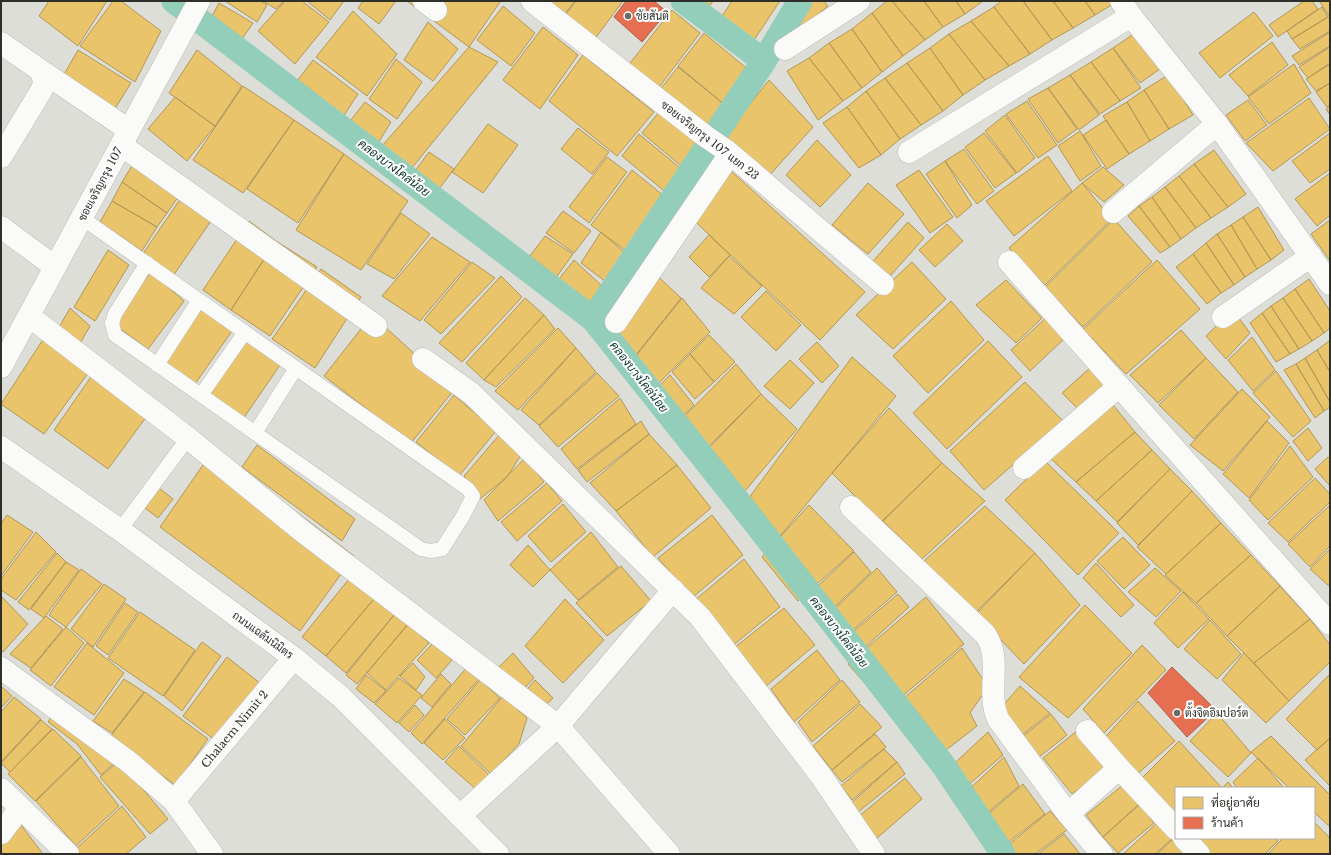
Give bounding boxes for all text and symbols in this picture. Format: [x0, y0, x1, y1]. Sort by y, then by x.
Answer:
place label: ชัยสันติ [636, 9, 669, 23]
marker: ชัยสันติ [623, 11, 633, 21]
street label: ซอยเจริญกรุง 107 แยก 23 [657, 97, 762, 184]
water label: คลองบางโคล่น้อย [355, 136, 433, 200]
street label: ซอยเจริญกรุง 107 [75, 144, 127, 224]
water label: คลองบางโคล่น้อย [607, 338, 672, 415]
water label: คลองบางโคล่น้อย [807, 593, 872, 670]
street label: ถนนแฉล้มนิมิตร [230, 608, 296, 662]
street label: Chalaem Nimit 2 [198, 687, 271, 771]
place label: ตั้งจิตอิมปอร์ต [1185, 702, 1248, 720]
marker: ตั้งจิตอิมปอร์ต [1172, 708, 1182, 718]
legend [1175, 787, 1315, 839]
text: ที่อยู่อาศัย [1211, 792, 1260, 811]
text: ร้านค้า [1211, 815, 1243, 830]

